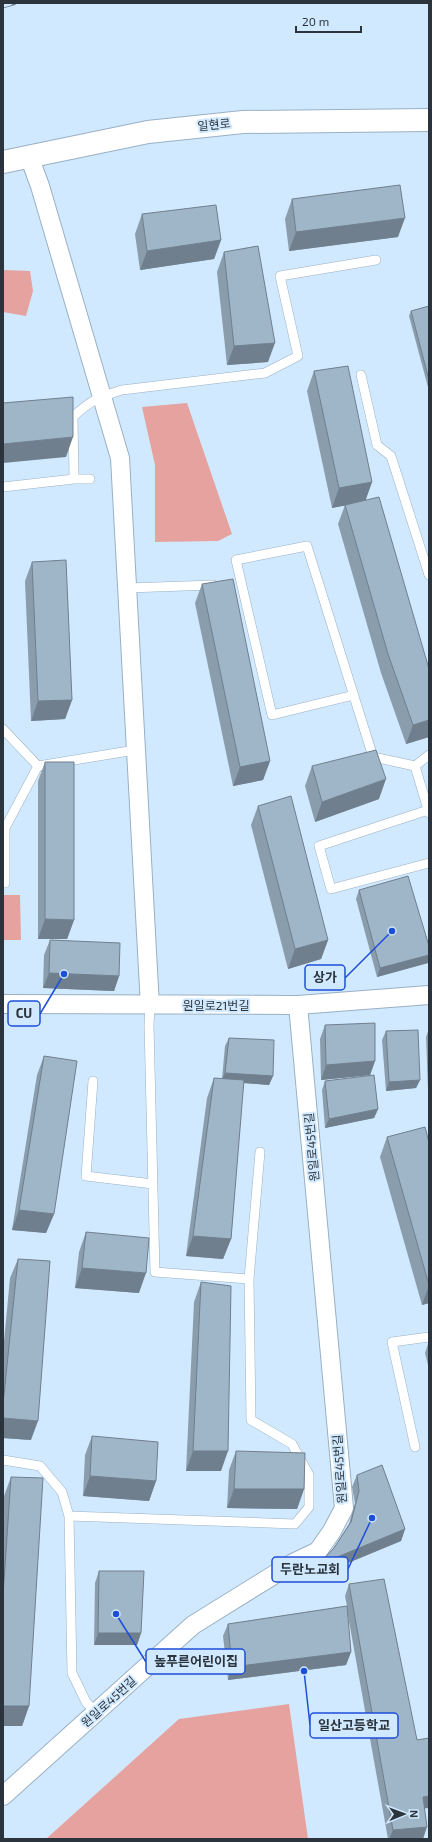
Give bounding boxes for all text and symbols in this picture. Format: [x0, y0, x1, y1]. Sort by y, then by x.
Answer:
scale bar [296, 8, 361, 34]
text: 20 m [302, 14, 329, 28]
street label: 일현로 [197, 115, 231, 133]
callout: 상가 [305, 965, 345, 990]
text: 상가 [313, 969, 337, 985]
street label: 원일로21번길 [183, 998, 249, 1012]
callout: CU [8, 1001, 40, 1026]
text: CU [16, 1005, 32, 1021]
street label: 원일로45번길 [301, 1112, 321, 1182]
street label: 원일로45번길 [330, 1434, 348, 1504]
callout: 두란노교회 [272, 1557, 348, 1582]
text: 두란노교회 [280, 1561, 340, 1577]
callout: 높푸른어린이집 [146, 1649, 245, 1674]
text: 높푸른어린이집 [154, 1653, 238, 1669]
street label: 원일로45번길 [78, 1673, 139, 1730]
callout: 일산고등학교 [310, 1713, 398, 1738]
text: 일산고등학교 [318, 1717, 390, 1733]
north arrow [384, 1794, 424, 1834]
text: N [408, 1810, 421, 1818]

